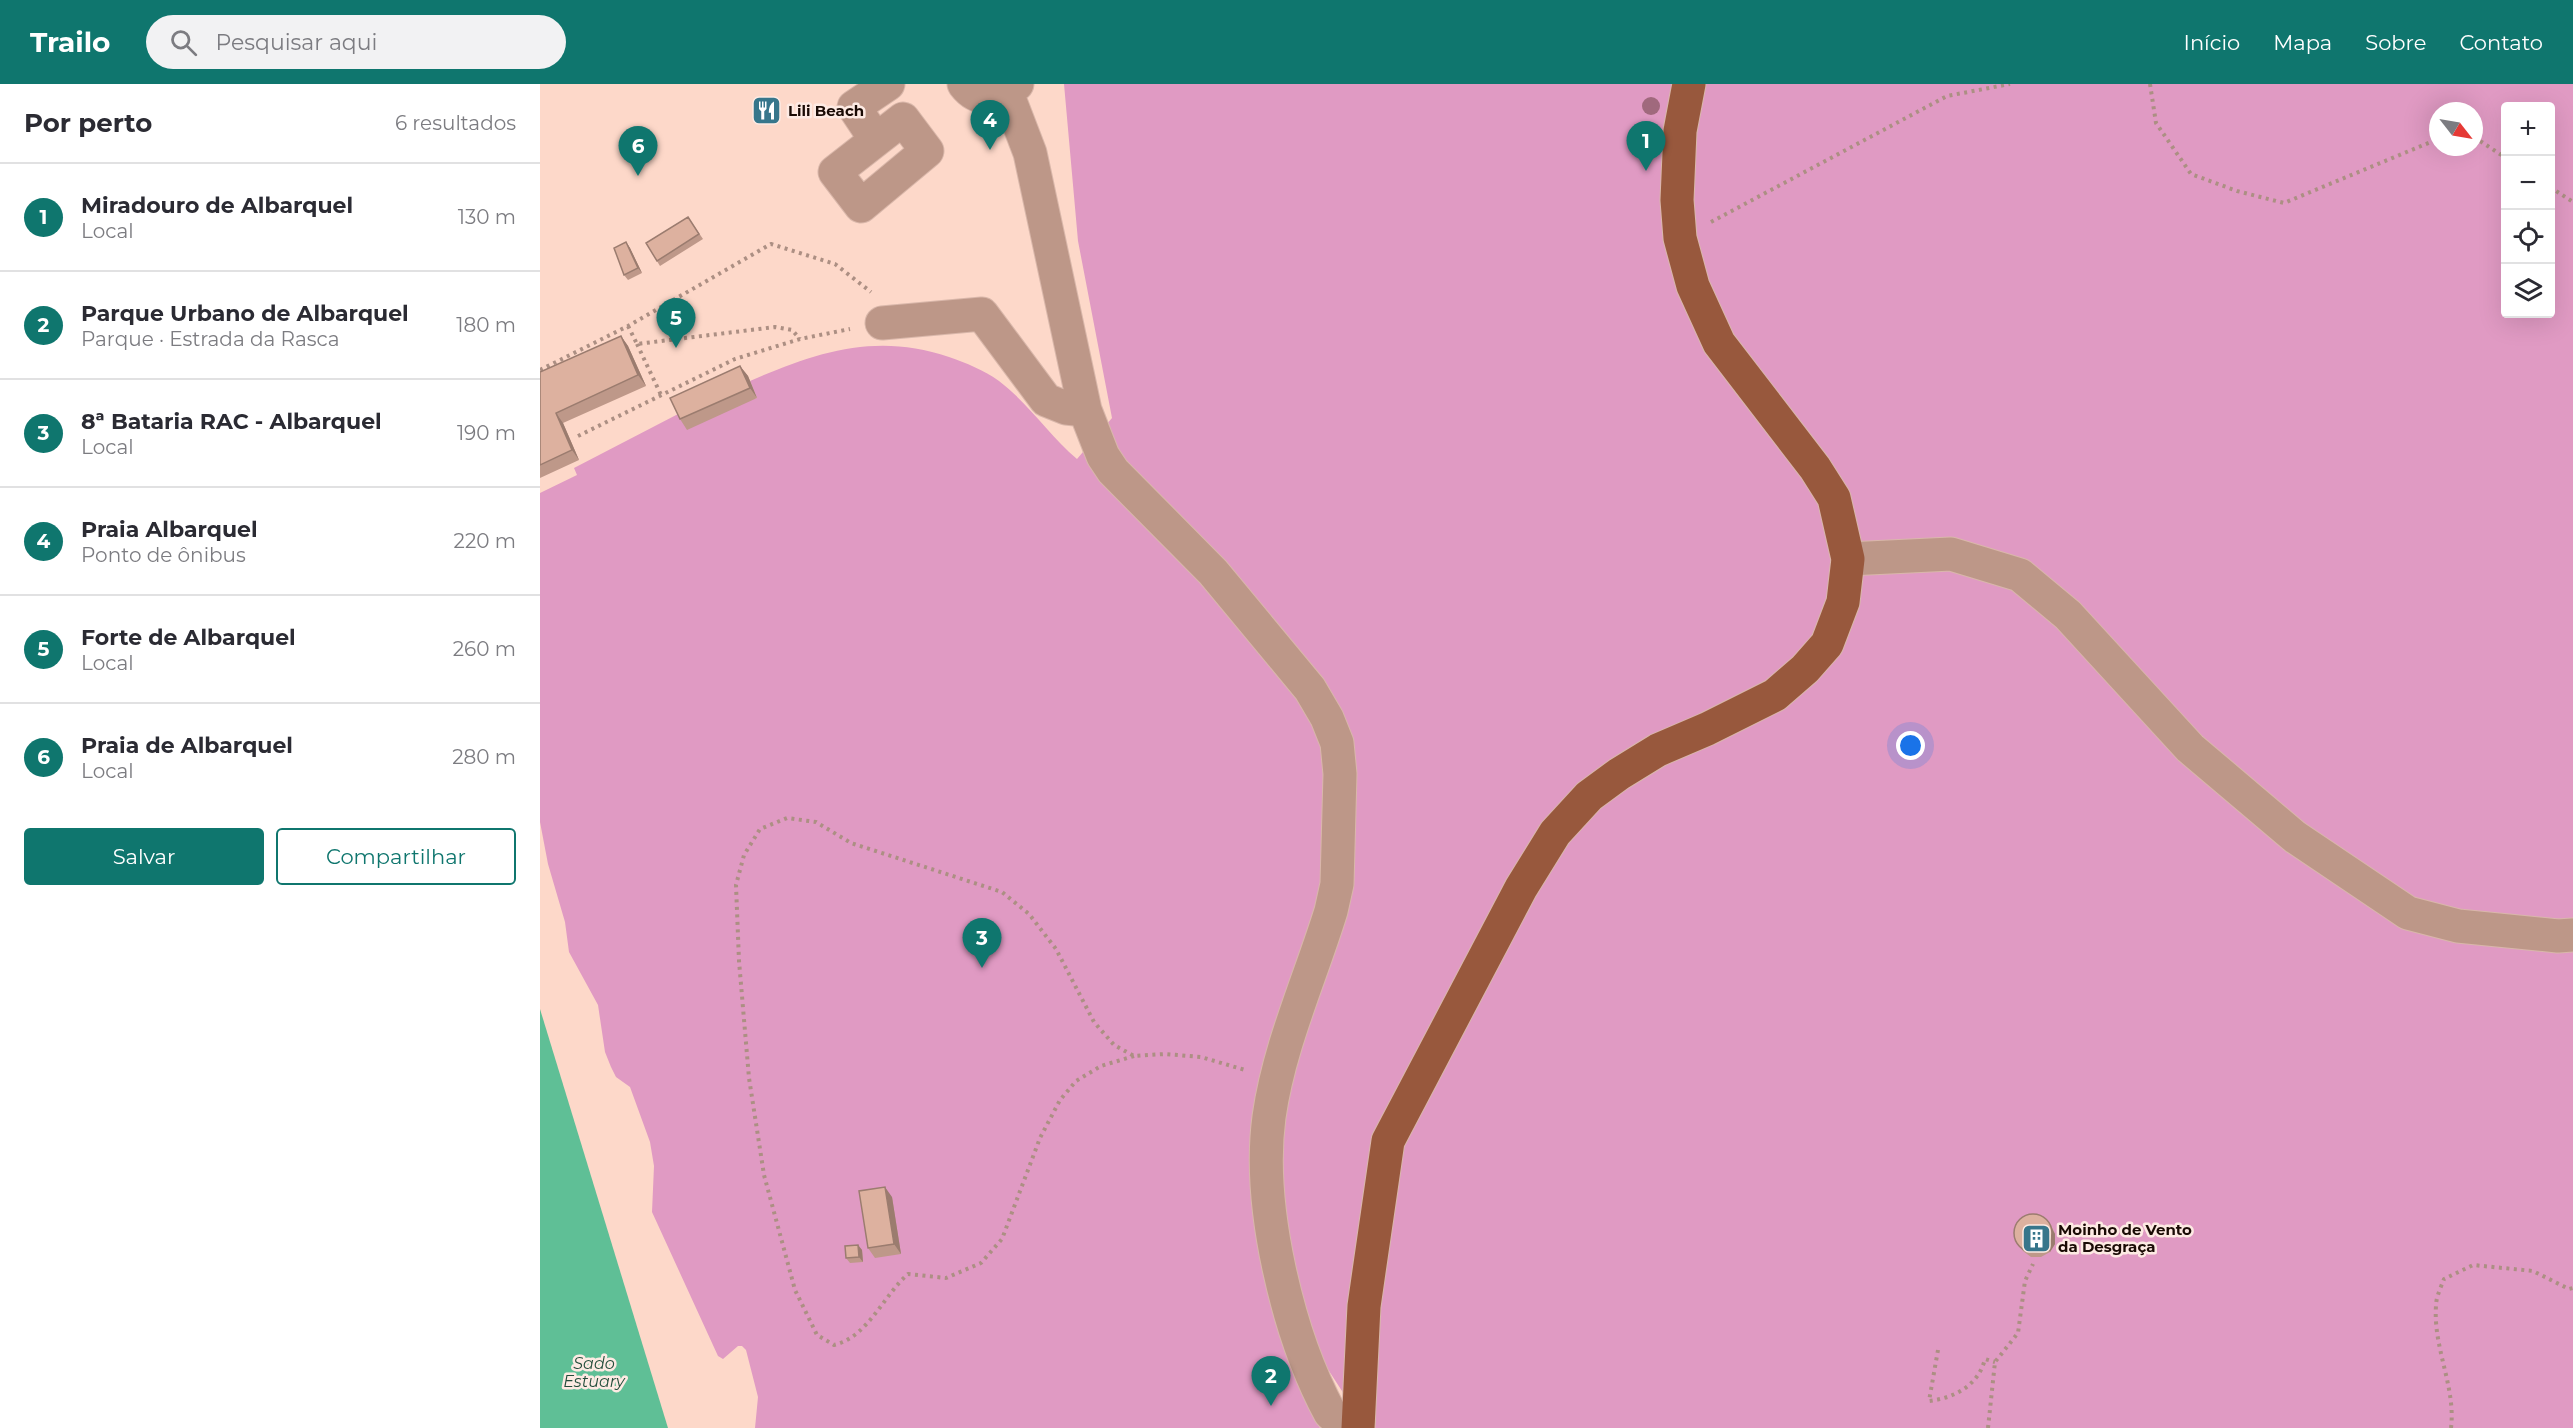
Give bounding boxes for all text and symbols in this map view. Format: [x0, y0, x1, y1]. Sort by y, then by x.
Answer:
search box [146, 15, 566, 69]
text: Trailo [30, 25, 110, 59]
icon: search [167, 26, 200, 59]
text: Pesquisar aqui [215, 29, 377, 56]
text: Início [2184, 30, 2240, 55]
text: Mapa [2273, 30, 2332, 55]
text: Sobre [2365, 30, 2426, 55]
text: Contato [2459, 30, 2543, 55]
restaurant icon: Lili Beach [751, 94, 783, 126]
pin: 4 [970, 100, 1010, 150]
place label: Lili Beach [788, 101, 864, 120]
north arrow [2429, 102, 2483, 156]
map controls [2501, 102, 2555, 318]
button: + [2501, 102, 2555, 156]
text: Por perto [24, 107, 152, 139]
text: 6 resultados [395, 111, 516, 135]
pin: 1 [1626, 122, 1666, 171]
pin: 6 [618, 126, 658, 176]
button: − [2501, 156, 2555, 210]
text: Miradouro de Albarquel [81, 192, 353, 219]
text: 1 [40, 205, 47, 229]
text: 130 m [458, 205, 516, 229]
button: locate [2501, 210, 2555, 264]
text: Local [81, 219, 134, 243]
button: layers [2501, 264, 2555, 318]
pin: 5 [656, 298, 696, 348]
text: Parque Urbano de Albarquel [81, 300, 409, 327]
text: 2 [38, 313, 49, 337]
text: 180 m [456, 313, 516, 337]
text: Parque · Estrada da Rasca [81, 327, 340, 351]
text: 8ª Bataria RAC - Albarquel [81, 408, 382, 435]
text: 3 [38, 421, 49, 445]
text: 190 m [457, 421, 516, 445]
text: Local [81, 435, 134, 459]
text: Praia Albarquel [81, 516, 258, 543]
text: 4 [37, 529, 50, 553]
text: 220 m [454, 529, 516, 553]
text: Ponto de ônibus [81, 543, 246, 567]
text: Forte de Albarquel [81, 624, 296, 651]
text: 5 [38, 637, 49, 661]
text: 260 m [453, 637, 516, 661]
text: Local [81, 651, 134, 675]
your location [1896, 731, 1925, 760]
text: Praia de Albarquel [81, 732, 293, 759]
text: 6 [37, 745, 50, 769]
text: 280 m [452, 745, 516, 769]
text: Local [81, 759, 134, 783]
button: Salvar [24, 828, 264, 885]
button: Compartilhar [276, 828, 516, 885]
pin: 3 [962, 918, 1002, 968]
place label: Moinho de Vento da Desgraça [2058, 1220, 2192, 1256]
building icon: Moinho de Vento da Desgraça [2021, 1222, 2053, 1254]
water label: Sado Estuary [563, 1354, 626, 1391]
pin: 2 [1252, 1356, 1290, 1406]

